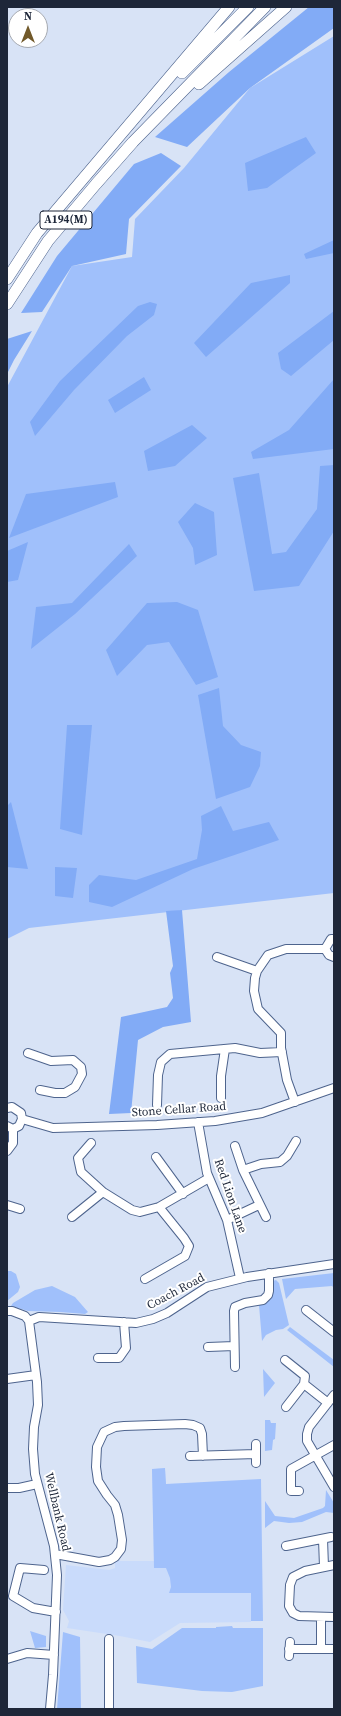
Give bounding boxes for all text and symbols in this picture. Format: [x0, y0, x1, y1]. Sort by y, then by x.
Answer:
north arrow [8, 8, 48, 48]
text: N [24, 9, 32, 24]
road number: A194(M) [40, 211, 92, 229]
street label: Stone Cellar Road [131, 1100, 227, 1120]
street label: Red Lion Lane [211, 1157, 249, 1235]
street label: Coach Road [145, 1271, 207, 1313]
street label: Wellbank Road [41, 1471, 73, 1553]

